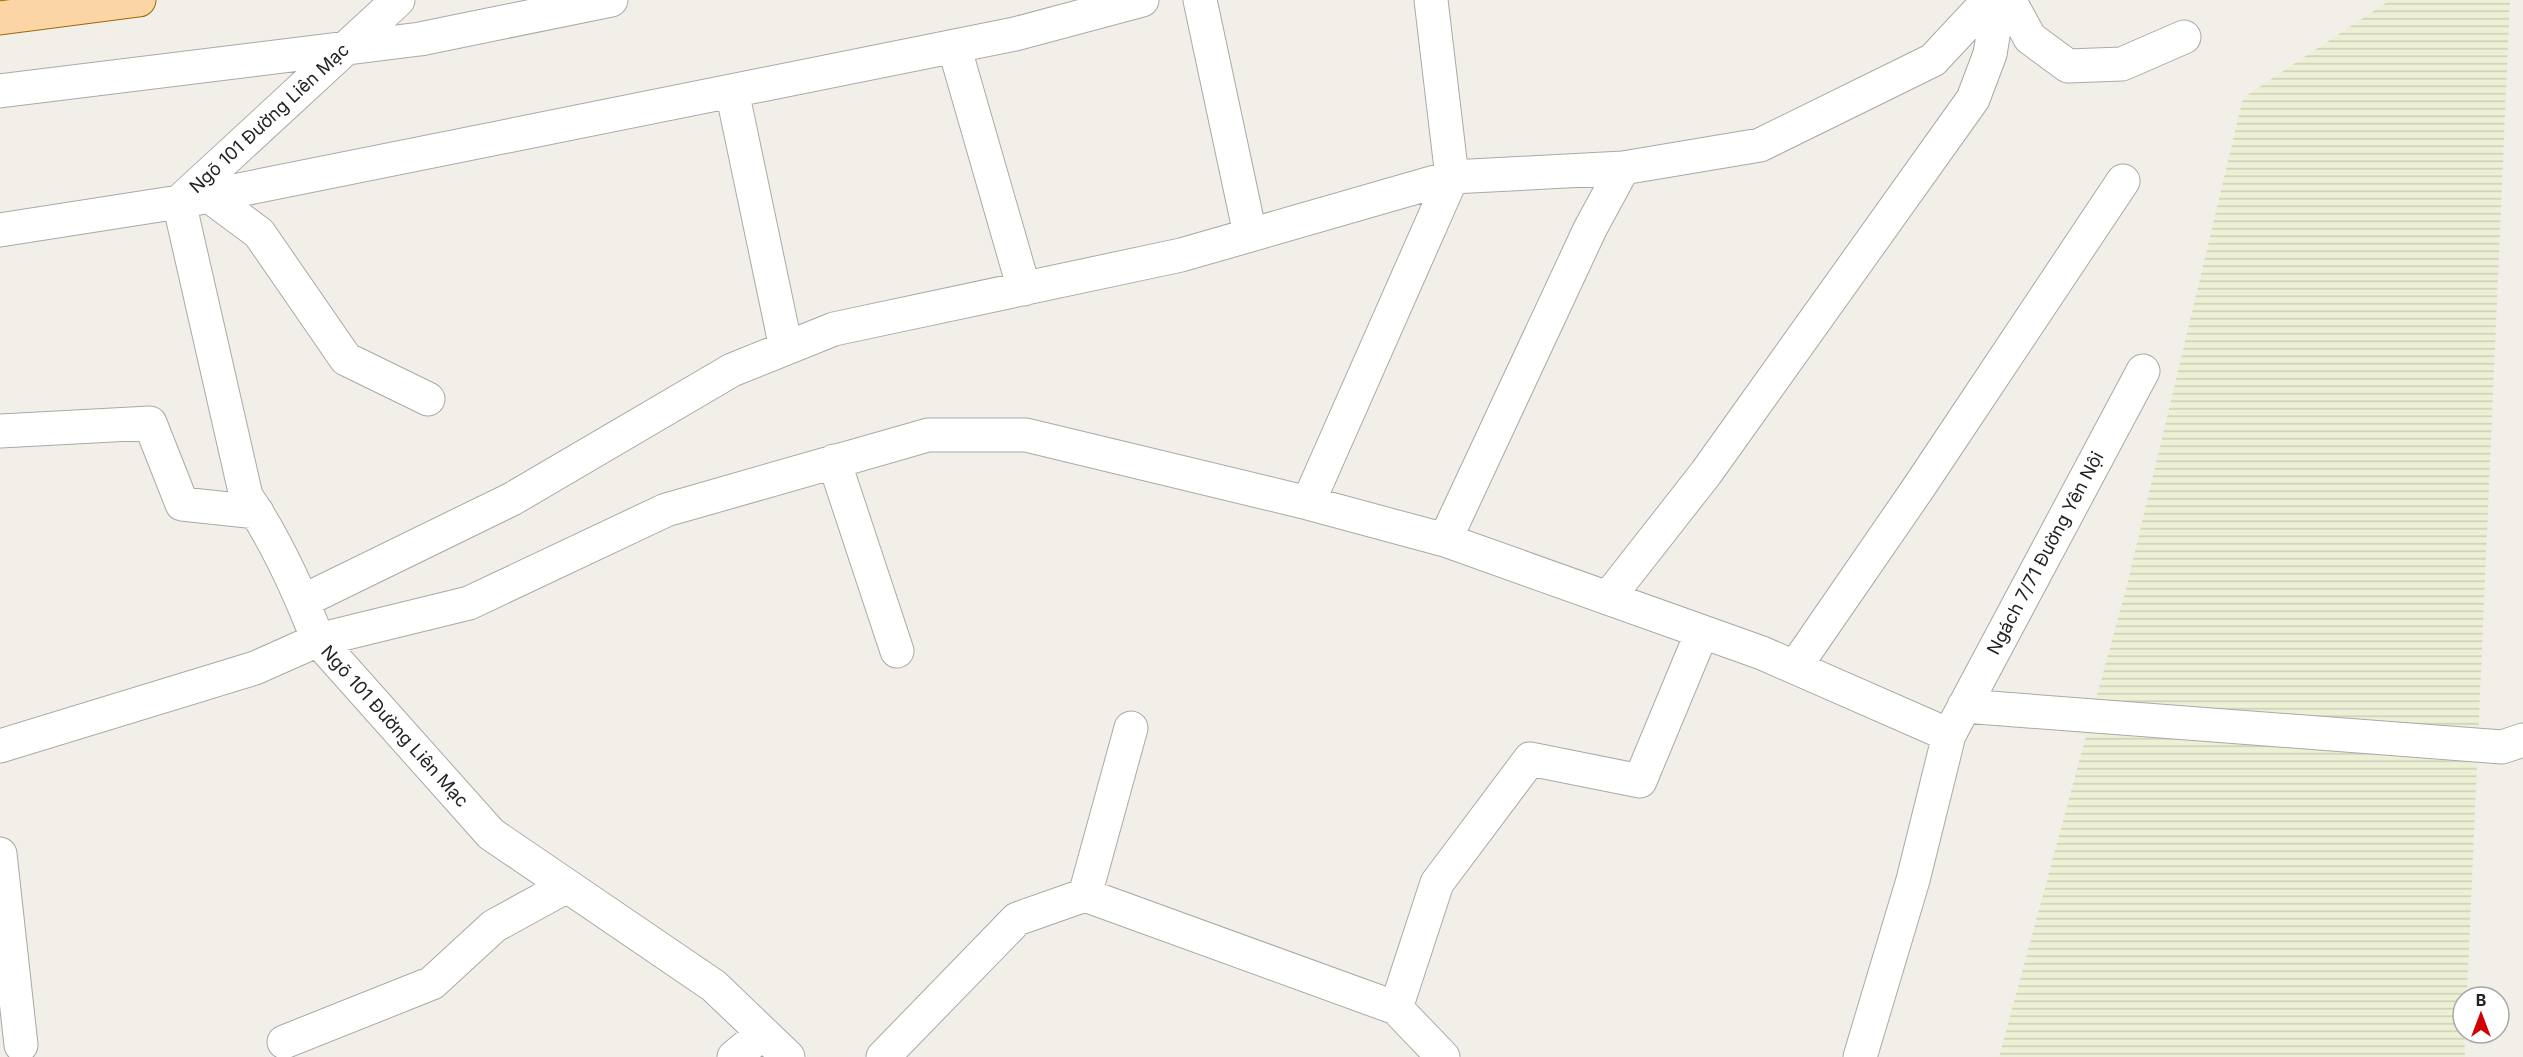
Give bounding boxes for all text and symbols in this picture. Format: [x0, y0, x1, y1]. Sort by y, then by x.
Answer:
street label: Ngõ 101 Đường Liên Mạc [185, 39, 353, 197]
street label: Ngách 7/71 Đường Yên Nội [1983, 448, 2107, 658]
street label: Ngõ 101 Đường Liên Mạc [317, 641, 473, 811]
north arrow [2451, 985, 2511, 1045]
text: B [2476, 990, 2486, 1010]

